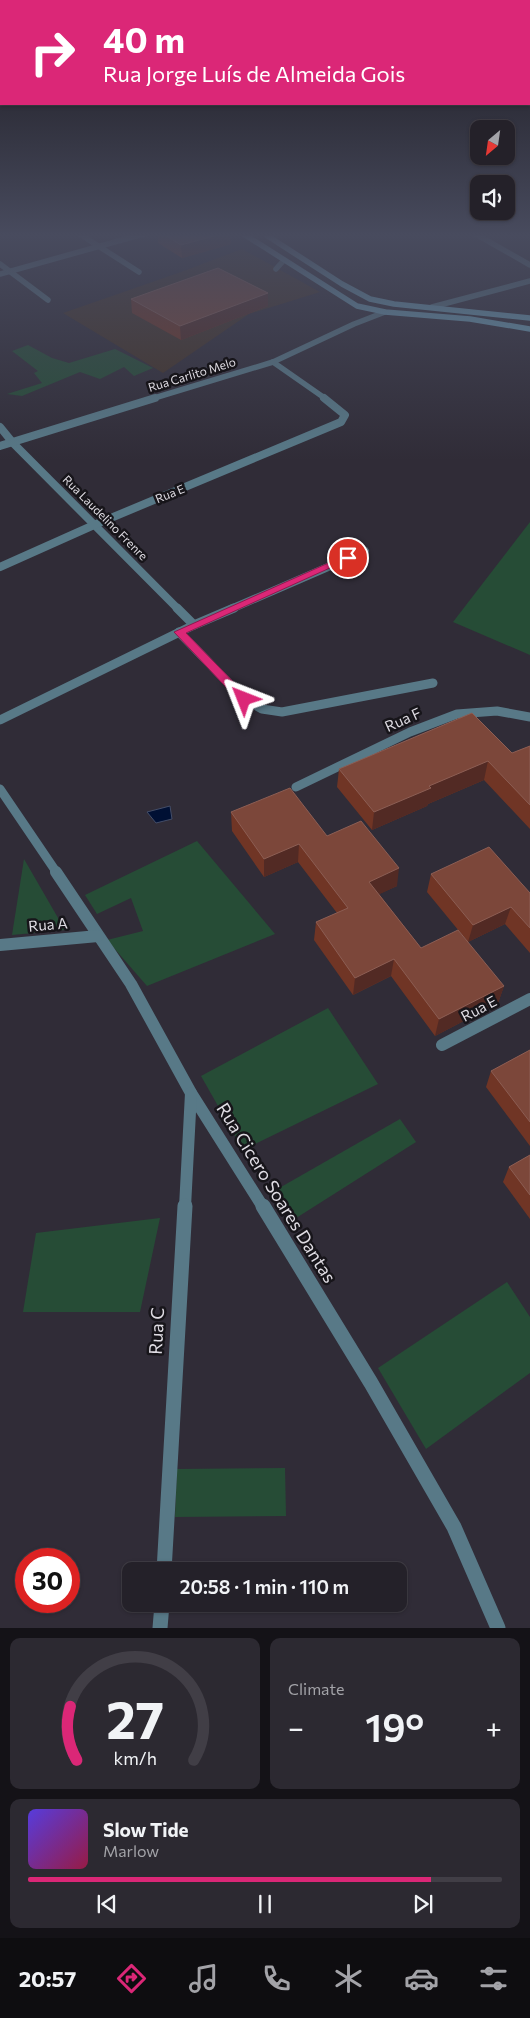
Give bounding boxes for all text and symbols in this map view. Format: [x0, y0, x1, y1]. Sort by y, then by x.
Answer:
text: 40 m [103, 17, 185, 60]
icon: right [20, 20, 85, 85]
text: Rua Jorge Luís de Almeida Gois [103, 60, 405, 87]
north arrow [470, 120, 515, 165]
map controls [470, 120, 515, 220]
button: sound [470, 175, 515, 220]
street label: Rua Carlito Melo [146, 354, 237, 394]
street label: Rua Laudelino Frenre [60, 472, 151, 563]
street label: Rua E [153, 481, 186, 505]
pin [327, 537, 369, 579]
icon: arrive [334, 544, 362, 572]
position arrow [217, 672, 269, 724]
street label: Rua F [382, 703, 423, 735]
street label: Rua A [27, 913, 68, 935]
street label: Rua E [458, 991, 500, 1025]
street label: Rua Cicero Soares Dantas [212, 1098, 341, 1287]
street label: Rua C [144, 1307, 168, 1355]
speed limit sign: 30 [15, 1548, 80, 1613]
text: 20:58 · 1 min · 110 m [180, 1575, 349, 1598]
text: Climate [288, 1679, 344, 1698]
text: 27 [106, 1686, 164, 1750]
text: 19° [365, 1703, 424, 1750]
text: − [288, 1710, 304, 1744]
text: + [486, 1710, 502, 1744]
text: km/h [113, 1747, 157, 1769]
text: Slow Tide [103, 1818, 189, 1841]
text: Marlow [103, 1841, 159, 1860]
icon: previous [93, 1890, 121, 1918]
icon: pause [251, 1890, 279, 1918]
icon: next [409, 1890, 437, 1918]
icon: directions [114, 1961, 149, 1996]
icon: music [186, 1961, 221, 1996]
icon: phone [259, 1961, 294, 1996]
icon: climate [331, 1961, 366, 1996]
icon: car [404, 1961, 439, 1996]
icon: filters [476, 1961, 511, 1996]
text: 20:57 [19, 1965, 76, 1992]

